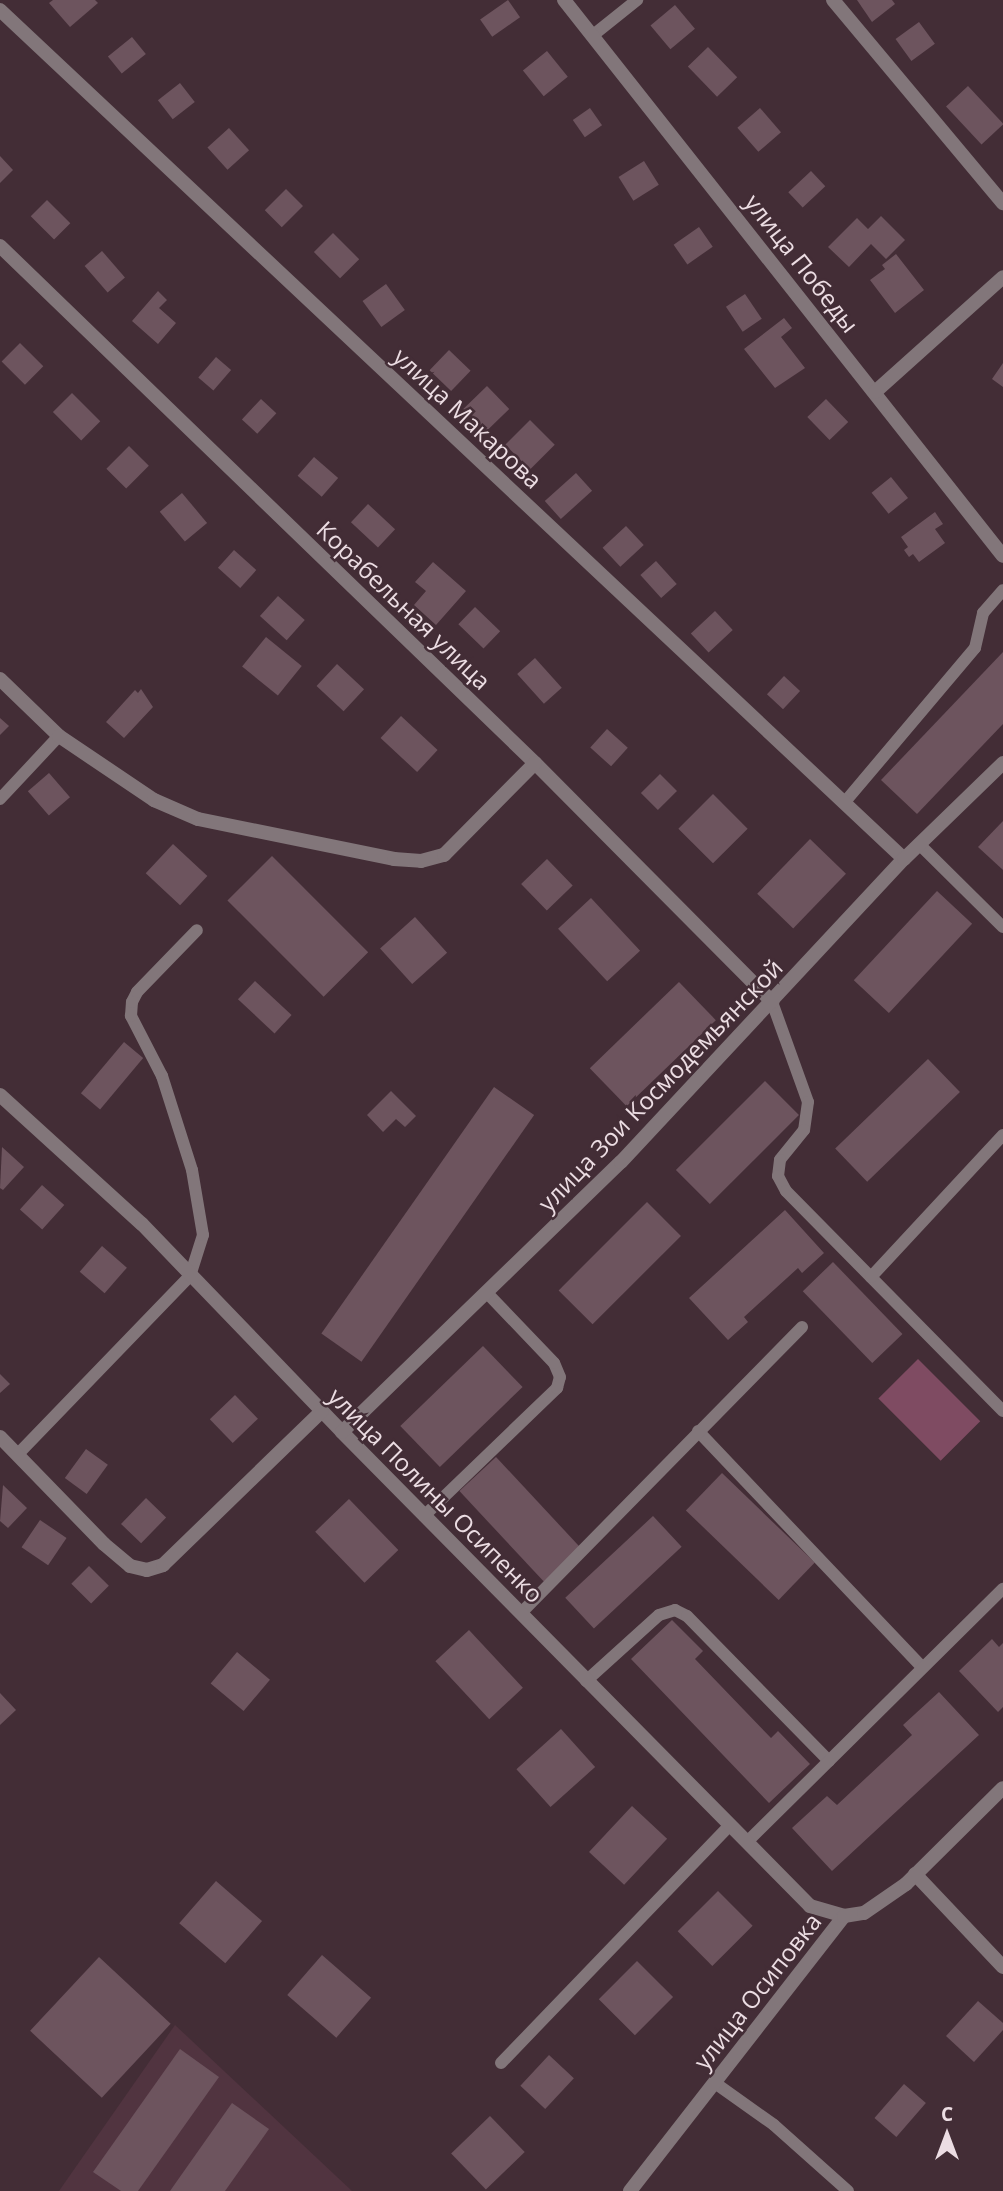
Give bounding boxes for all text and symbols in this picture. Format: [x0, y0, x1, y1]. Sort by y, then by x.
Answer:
street label: улица Победы [739, 188, 865, 338]
street label: улица Макарова [388, 342, 548, 494]
street label: Корабельная улица [311, 515, 497, 695]
street label: улица Зои Космодемьянской [532, 953, 788, 1217]
street label: улица Полины Осипенко [323, 1382, 549, 1608]
street label: улица Осиповка [687, 1907, 827, 2075]
north arrow [912, 2100, 982, 2170]
text: С [941, 2101, 953, 2127]

